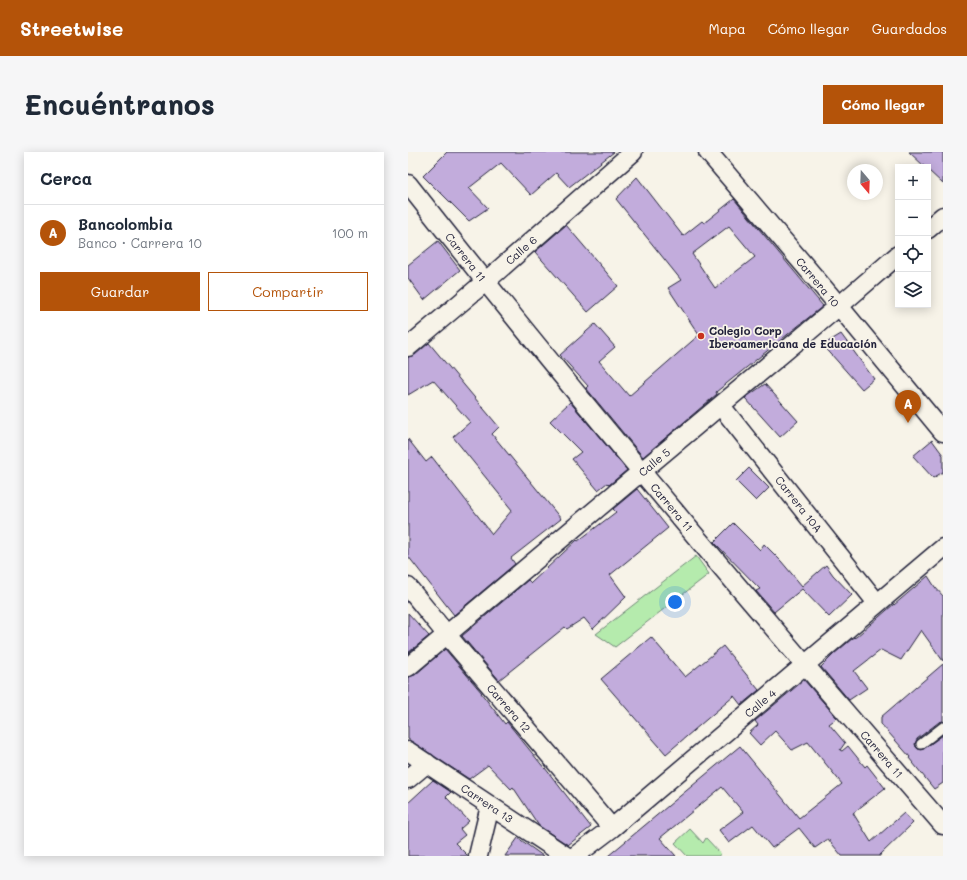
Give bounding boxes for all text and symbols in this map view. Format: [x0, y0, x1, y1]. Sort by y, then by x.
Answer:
text: Streetwise [20, 16, 123, 41]
text: Mapa [709, 19, 746, 38]
text: Cómo llegar [768, 19, 850, 38]
text: Guardados [872, 19, 947, 38]
button: Cómo llegar [823, 85, 943, 124]
text: Encuéntranos [24, 86, 215, 122]
north arrow [847, 164, 883, 200]
map controls [895, 164, 931, 308]
button: + [895, 164, 931, 200]
text: Cerca [40, 167, 92, 189]
button: − [895, 200, 931, 236]
text: Bancolombia [78, 214, 173, 234]
text: A [48, 224, 58, 241]
text: 100 m [332, 224, 368, 241]
street label: Carrera 11 [442, 229, 490, 285]
street label: Calle 6 [502, 232, 540, 268]
text: Banco · Carrera 10 [78, 234, 202, 251]
button: locate [895, 236, 931, 272]
street label: Carrera 10 [793, 254, 843, 310]
button: Guardar [40, 272, 200, 311]
button: Compartir [208, 272, 368, 311]
button: layers [895, 272, 931, 308]
place label: Colegio Corp Iberoamericana de Educación [709, 323, 877, 351]
marker: Colegio Corp Iberoamericana de Educación [696, 331, 706, 341]
pin: A [895, 390, 921, 423]
street label: Calle 5 [635, 444, 673, 480]
street label: Carrera 10A [772, 473, 826, 535]
street label: Carrera 11 [648, 480, 696, 534]
your location [665, 592, 685, 612]
street label: Carrera 12 [484, 681, 534, 735]
street label: Calle 4 [741, 685, 779, 721]
street label: Carrera 11 [857, 727, 907, 781]
street label: Carrera 13 [458, 780, 516, 826]

